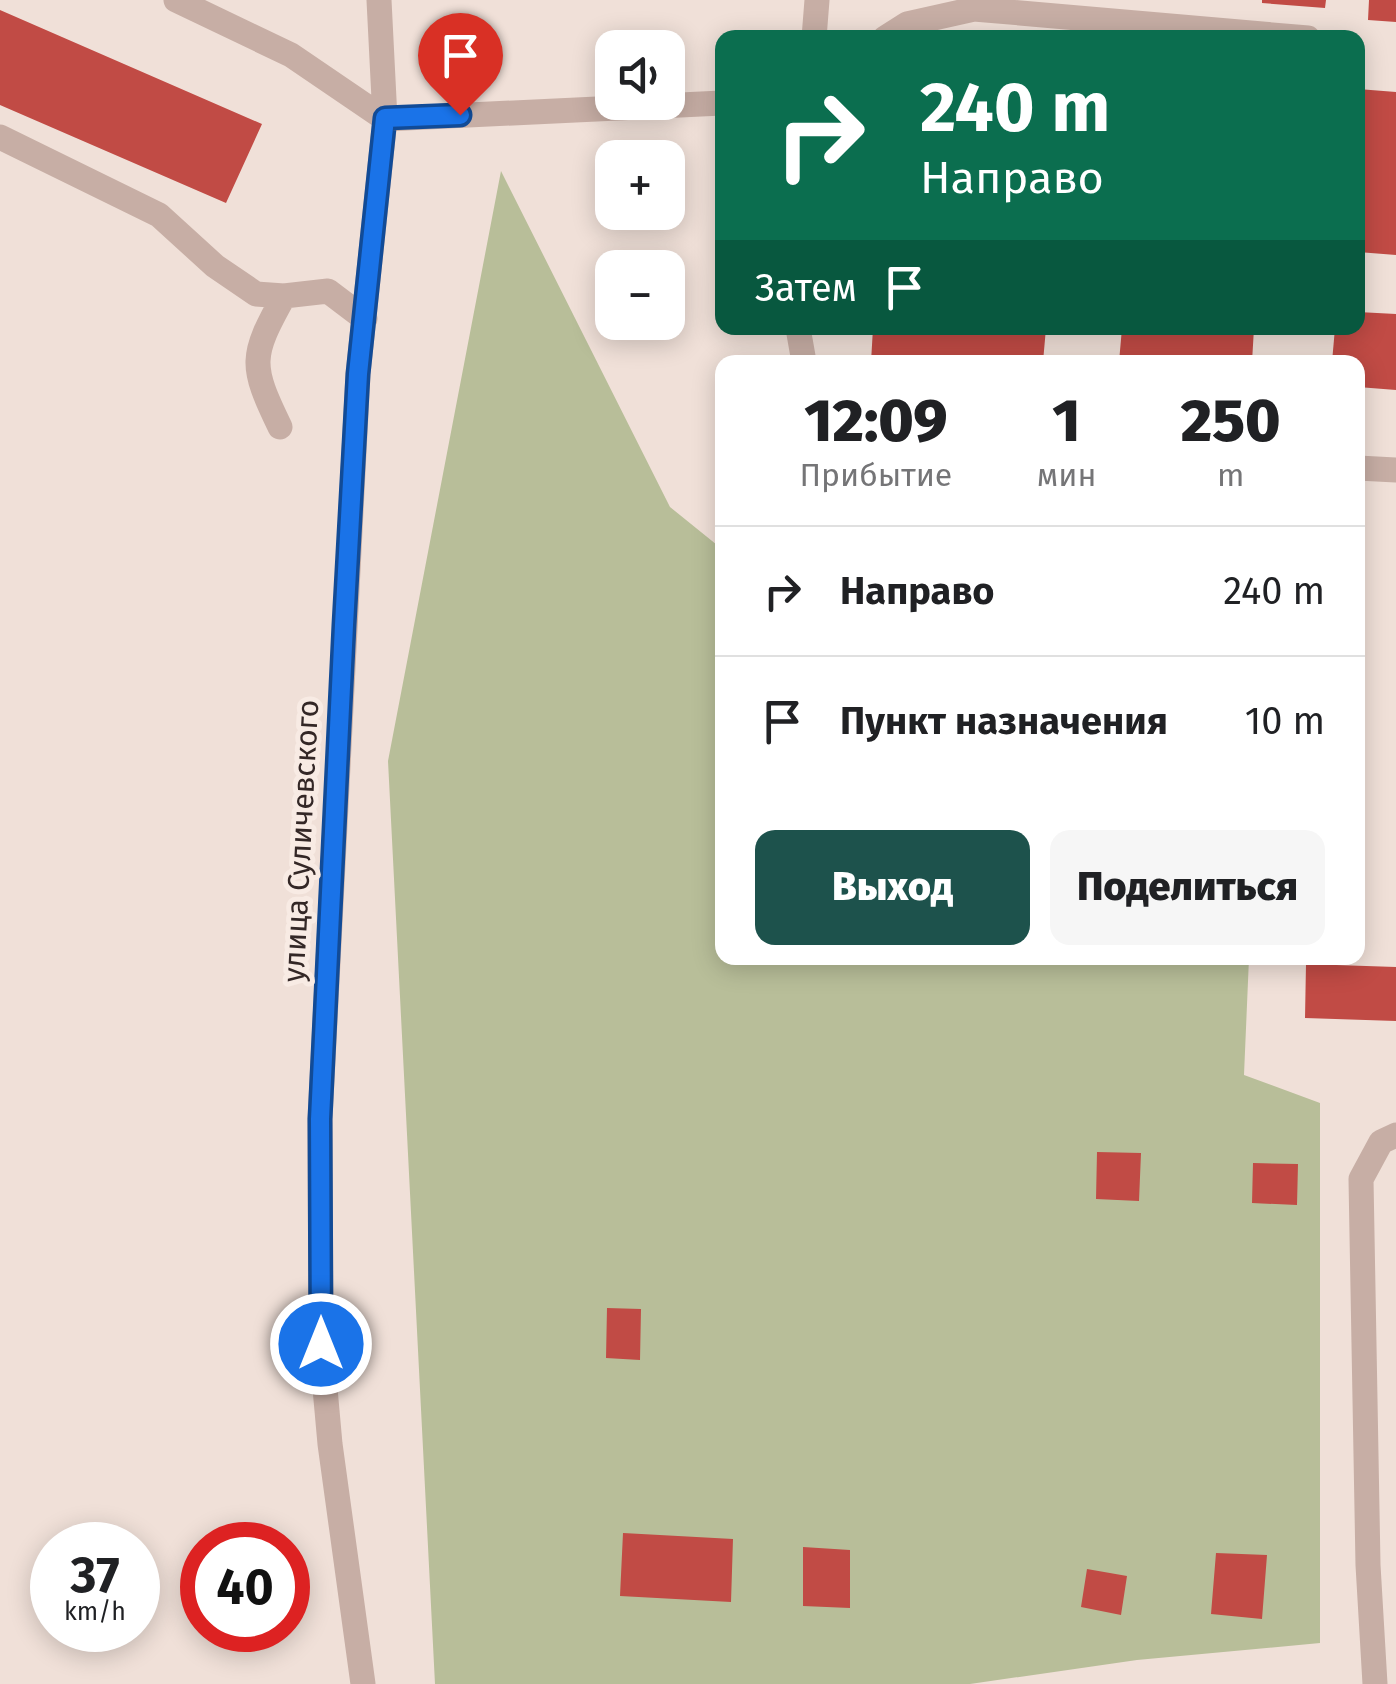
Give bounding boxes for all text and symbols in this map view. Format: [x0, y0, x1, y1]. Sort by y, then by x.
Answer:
pin [418, 13, 503, 116]
icon: arrive [433, 28, 488, 83]
map controls [595, 30, 685, 340]
button: sound [595, 30, 685, 120]
text: 240 m [920, 66, 1110, 150]
icon: right [755, 70, 885, 200]
button: + [595, 140, 685, 230]
text: Направо [920, 151, 1104, 205]
button: − [595, 250, 685, 340]
icon: arrive [877, 260, 932, 315]
text: Затем [755, 265, 857, 311]
text: 12:09 [804, 385, 948, 457]
text: 1 [1052, 385, 1081, 457]
text: 250 [1181, 385, 1281, 457]
text: Прибытие [799, 456, 952, 494]
text: мин [1037, 456, 1096, 494]
text: m [1217, 456, 1244, 494]
icon: right [755, 564, 810, 619]
text: Направо [840, 568, 994, 614]
text: 240 m [1223, 568, 1325, 614]
icon: arrive [755, 694, 810, 749]
text: Пункт назначения [840, 698, 1168, 744]
text: 10 m [1245, 698, 1325, 744]
street label: улица Суличевского [276, 699, 326, 983]
button: Выход [755, 830, 1030, 945]
button: Поделиться [1050, 830, 1325, 945]
position arrow [269, 1292, 373, 1396]
speed limit sign: 40 [180, 1522, 310, 1652]
text: 37 [70, 1545, 120, 1605]
text: km/h [64, 1597, 126, 1627]

